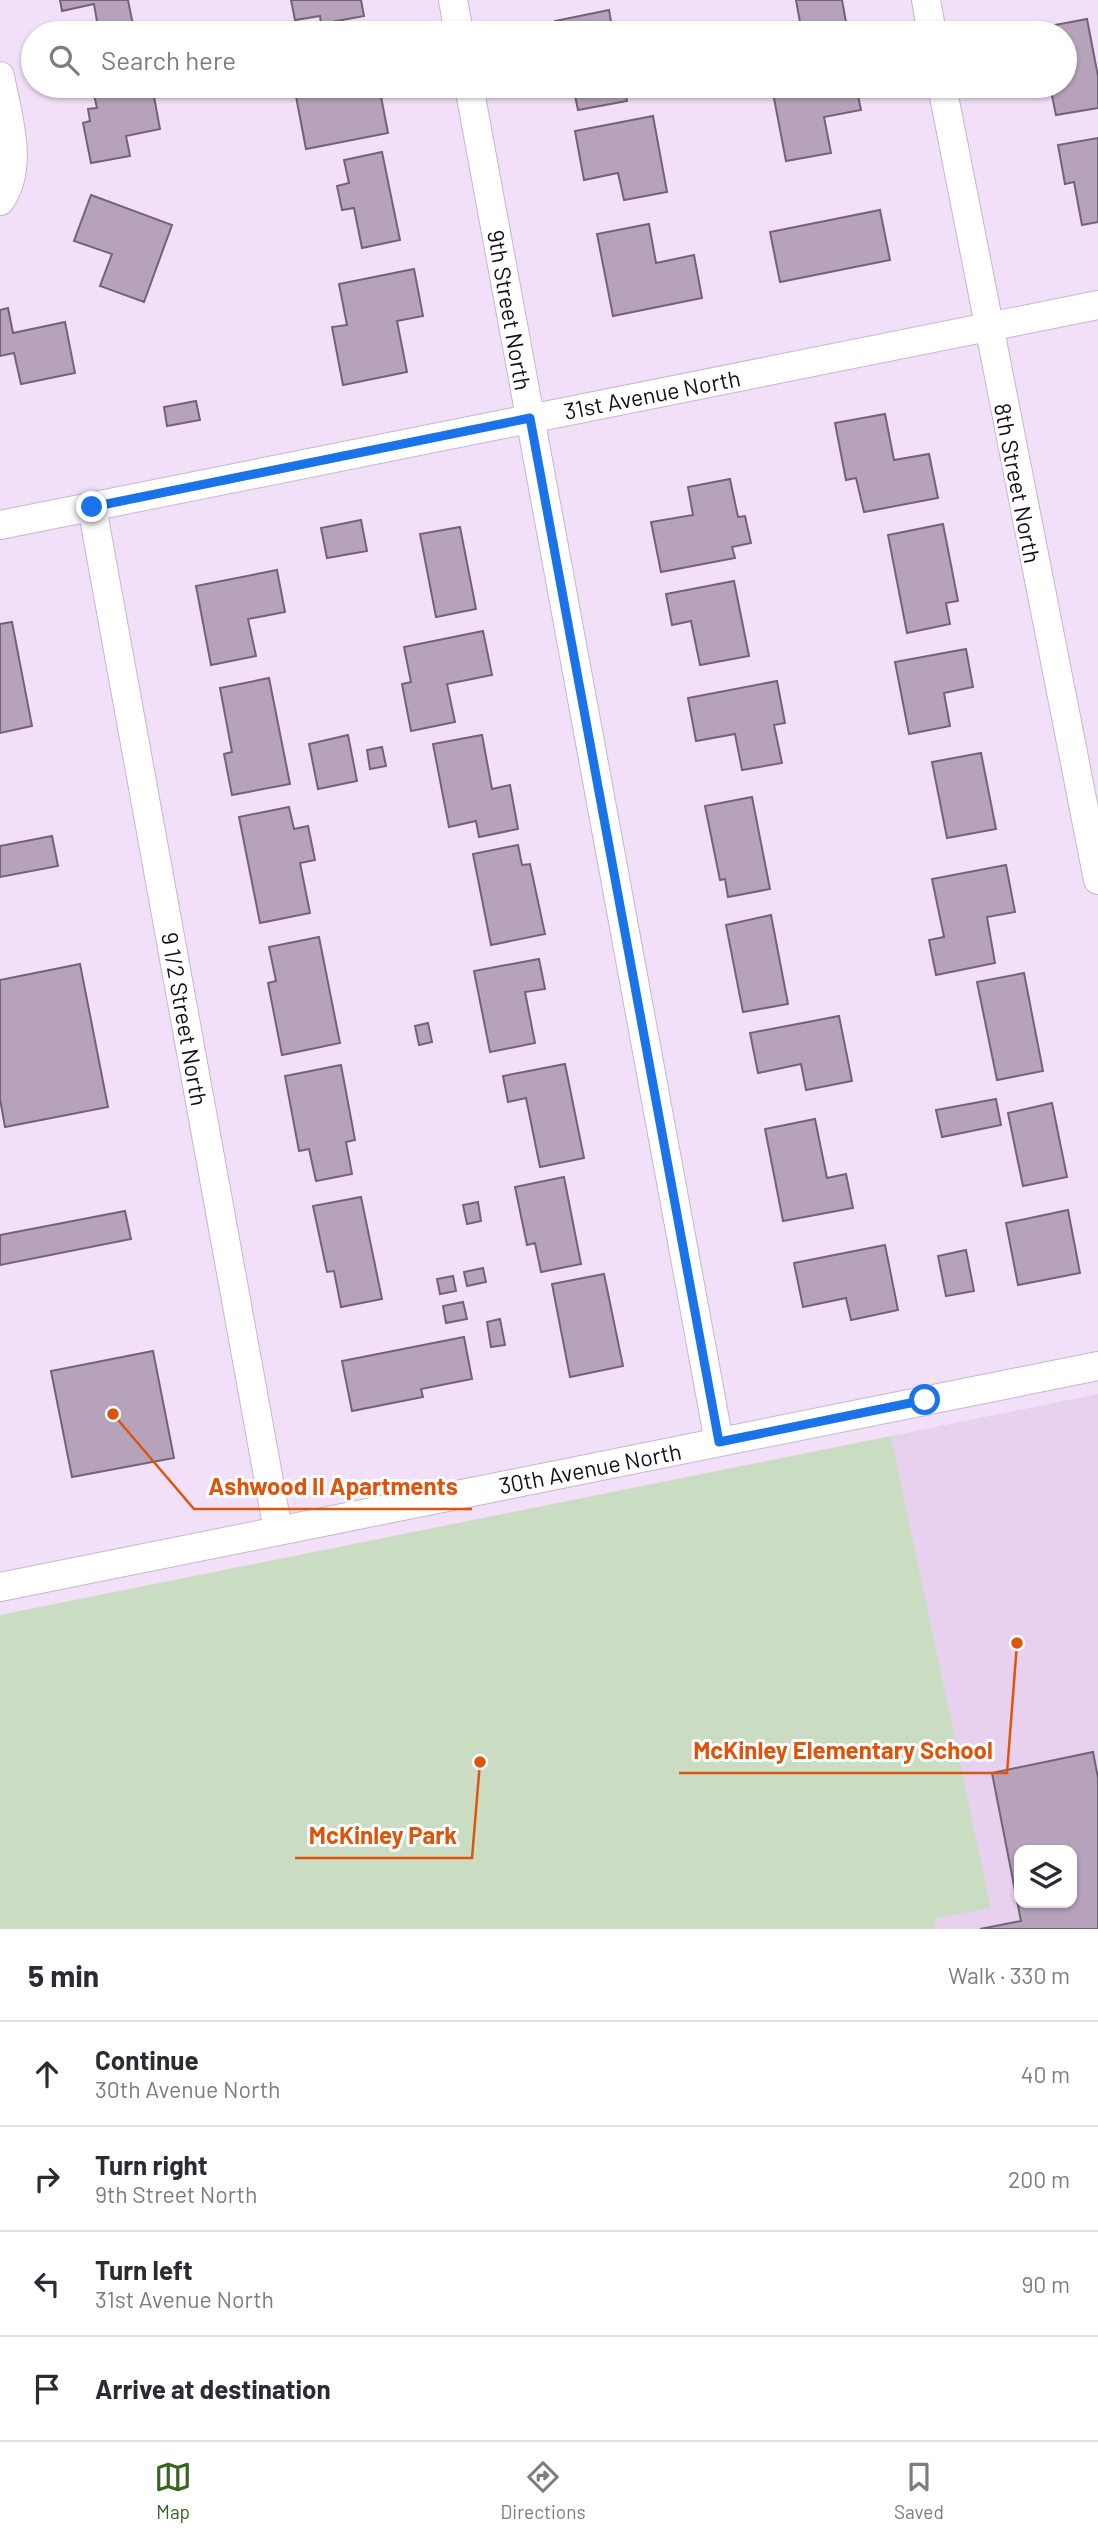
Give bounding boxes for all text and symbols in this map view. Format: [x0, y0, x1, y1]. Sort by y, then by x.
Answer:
search box [21, 21, 1077, 98]
icon: search [45, 41, 83, 79]
text: Search here [101, 44, 236, 75]
street label: 9th Street North [482, 228, 538, 392]
street label: 31st Avenue North [561, 363, 743, 425]
street label: 8th Street North [989, 401, 1047, 565]
route end [76, 491, 107, 522]
street label: 9 1/2 Street North [156, 930, 214, 1108]
route start [909, 1384, 940, 1415]
street label: 30th Avenue North [496, 1437, 684, 1499]
callout: Ashwood II Apartments [194, 1464, 472, 1509]
text: Ashwood II Apartments [208, 1471, 458, 1500]
callout: McKinley Elementary School [679, 1728, 1007, 1773]
text: McKinley Elementary School [693, 1735, 993, 1764]
callout: McKinley Park [295, 1813, 472, 1858]
text: McKinley Park [309, 1820, 457, 1849]
map controls [1014, 1845, 1077, 1908]
button: layers [1014, 1845, 1077, 1908]
text: 5 min [28, 1957, 99, 1993]
text: Walk · 330 m [948, 1961, 1070, 1989]
text: Continue [95, 2044, 199, 2075]
icon: ahead [28, 2055, 66, 2093]
text: 40 m [1021, 2060, 1070, 2088]
text: 30th Avenue North [95, 2075, 280, 2103]
text: Turn right [95, 2149, 208, 2180]
icon: right [28, 2160, 66, 2198]
text: 200 m [1008, 2165, 1070, 2193]
text: 9th Street North [95, 2180, 257, 2208]
text: Turn left [95, 2254, 193, 2285]
icon: left [28, 2265, 66, 2303]
text: 90 m [1021, 2270, 1070, 2298]
text: 31st Avenue North [95, 2285, 274, 2313]
icon: arrive [28, 2370, 66, 2408]
text: Arrive at destination [95, 2373, 331, 2404]
tab: Map [154, 2458, 192, 2523]
tab: Directions [501, 2458, 586, 2523]
tab: Saved [894, 2458, 944, 2523]

